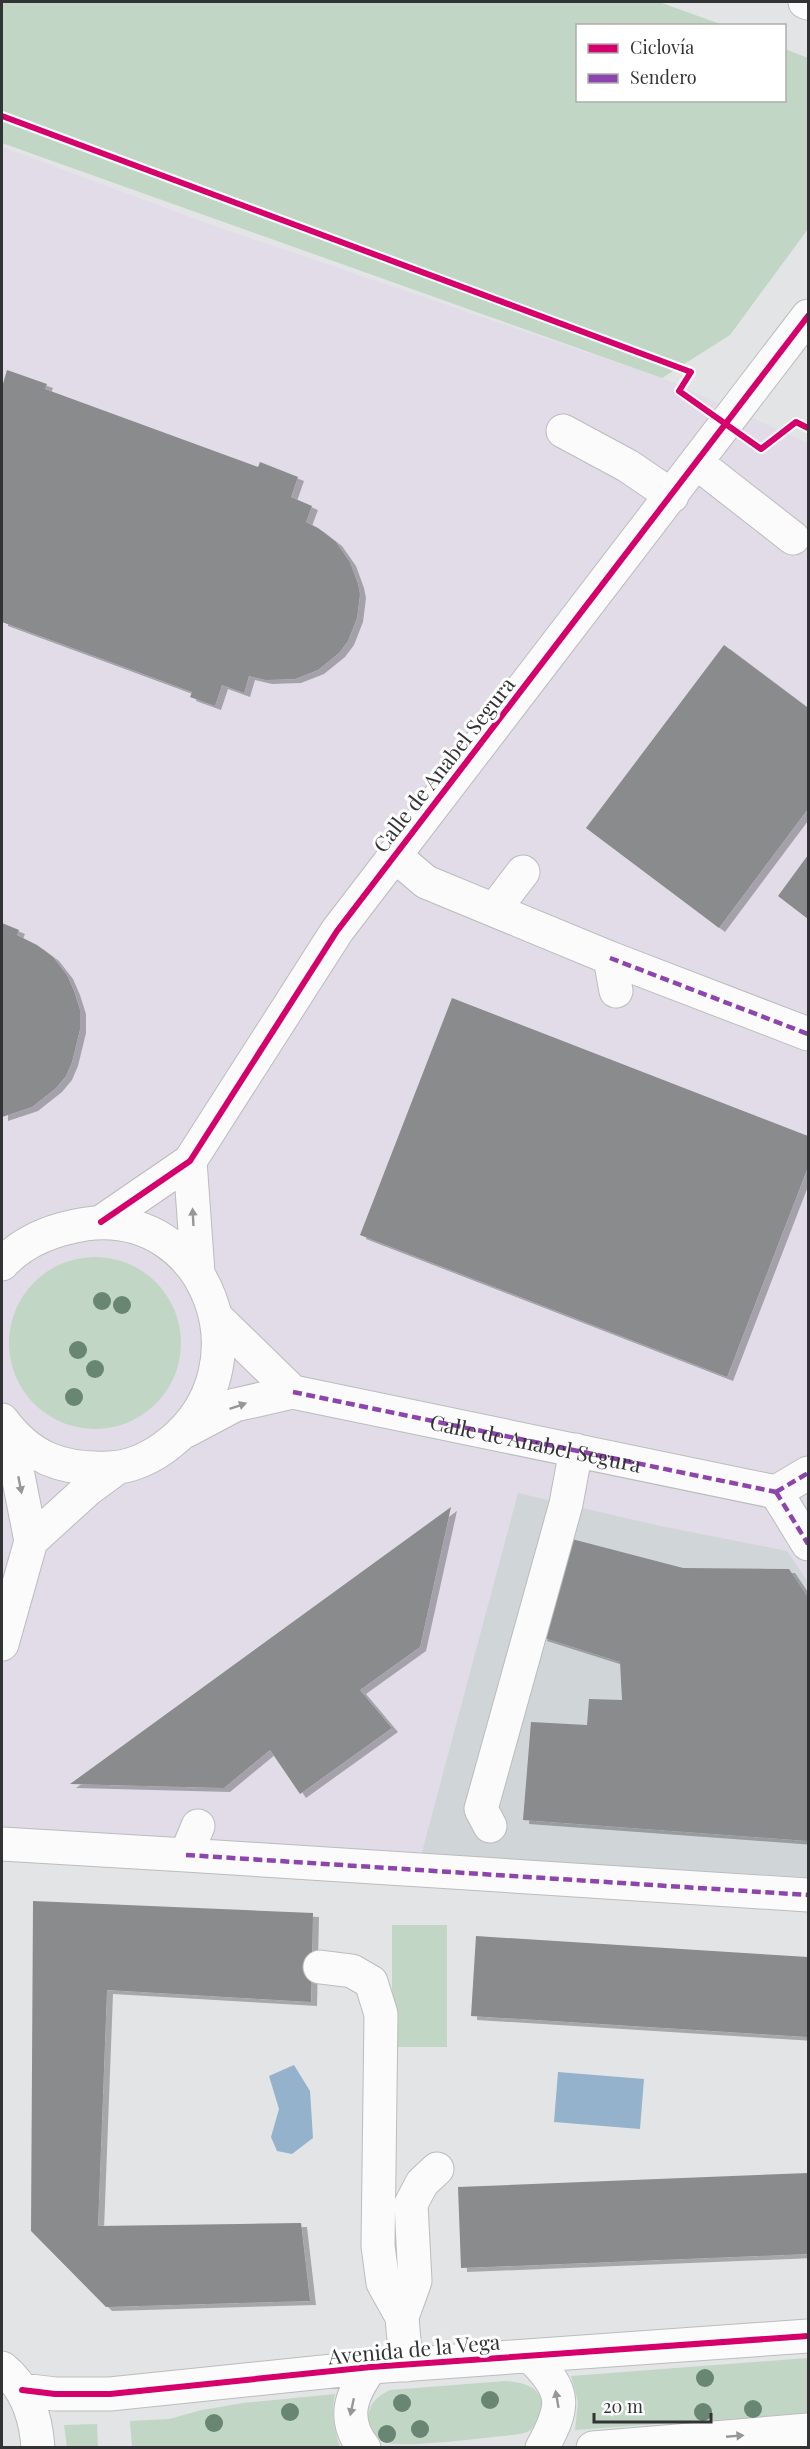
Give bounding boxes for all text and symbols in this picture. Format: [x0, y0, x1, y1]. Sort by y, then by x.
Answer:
legend [576, 24, 786, 102]
text: Ciclovía [630, 35, 694, 59]
text: Sendero [630, 65, 697, 89]
street label: Calle de Anabel Segura [366, 670, 521, 857]
one-way arrow [188, 1208, 197, 1227]
one-way arrow [229, 1401, 247, 1410]
street label: Calle de Anabel Segura [428, 1407, 644, 1478]
one-way arrow [16, 1476, 25, 1495]
street label: Avenida de la Vega [326, 2326, 502, 2370]
scale bar [594, 2386, 711, 2424]
one-way arrow [553, 2389, 562, 2408]
text: 20 m [603, 2394, 643, 2418]
one-way arrow [347, 2398, 356, 2417]
one-way arrow [726, 2431, 745, 2441]

